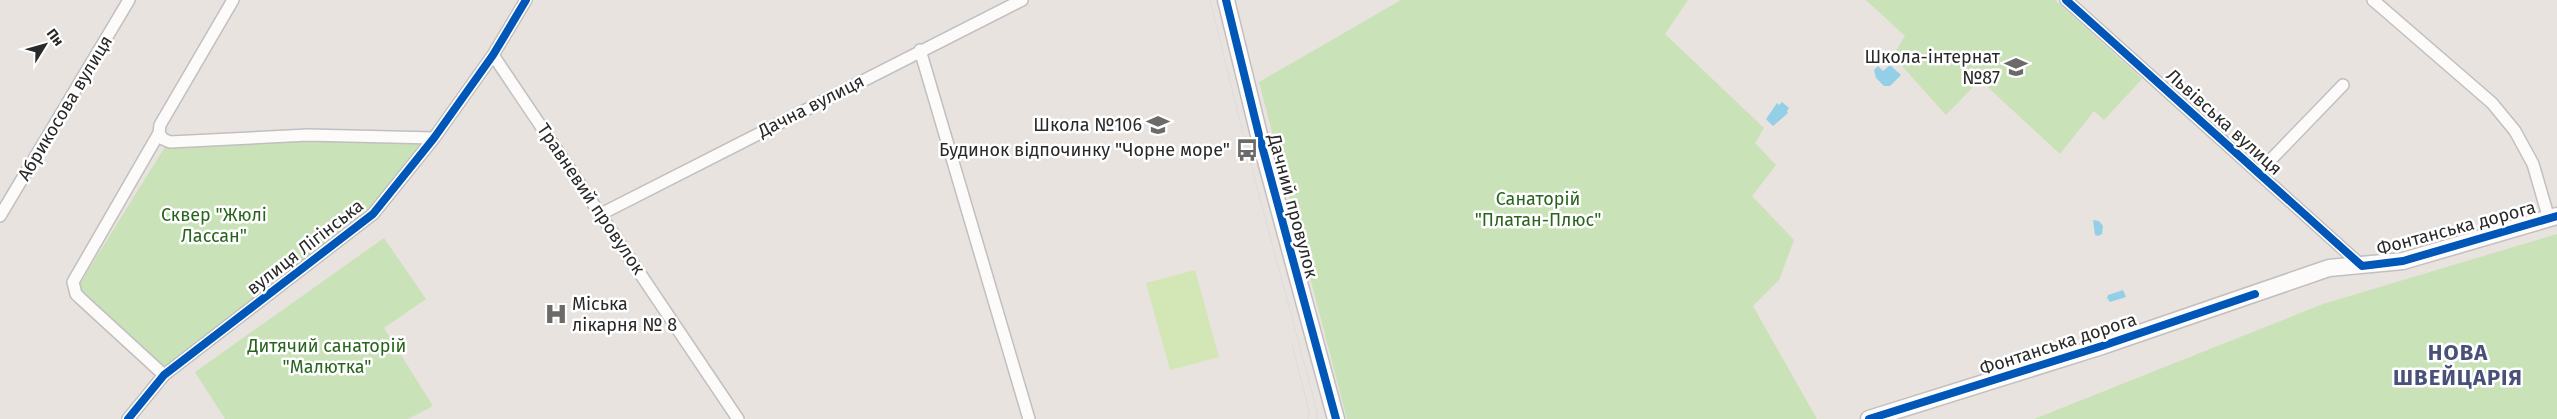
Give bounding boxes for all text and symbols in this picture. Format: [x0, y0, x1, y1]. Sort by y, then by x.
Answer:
north arrow [20, 20, 70, 70]
text: Пн [43, 25, 67, 50]
street label: Абрикосова вулиця [13, 31, 117, 185]
place label: Школа-інтернат №87 [1864, 46, 2001, 89]
school or university icon: Школа-інтернат №87 [2003, 54, 2029, 80]
street label: Львівська вулиця [2162, 64, 2286, 180]
street label: Дачна вулиця [753, 70, 868, 143]
school or university icon: Школа №106 [1145, 112, 1171, 138]
place label: Школа №106 [1033, 114, 1142, 136]
street label: Травневий провулок [532, 119, 650, 279]
street label: Дачний провулок [1263, 131, 1323, 281]
bus stop icon: Будинок відпочинку "Чорне море" [1234, 137, 1260, 163]
place label: Будинок відпочинку "Чорне море" [939, 139, 1230, 161]
park label: Санаторій "Платан-Плюс" [1475, 188, 1601, 231]
street label: вулиця Лігінська [242, 195, 368, 299]
street label: Фонтанська дорога [2374, 196, 2538, 260]
park label: Сквер "Жюлі Лассан" [161, 204, 267, 247]
place label: Міська лікарня № 8 [572, 293, 677, 336]
hospital icon: Міська лікарня № 8 [543, 301, 569, 327]
street label: Фонтанська дорога [1977, 308, 2139, 380]
park label: Дитячий санаторій "Малютка" [247, 335, 406, 378]
district label: НОВА ШВЕЙЦАРІЯ [2393, 339, 2523, 391]

